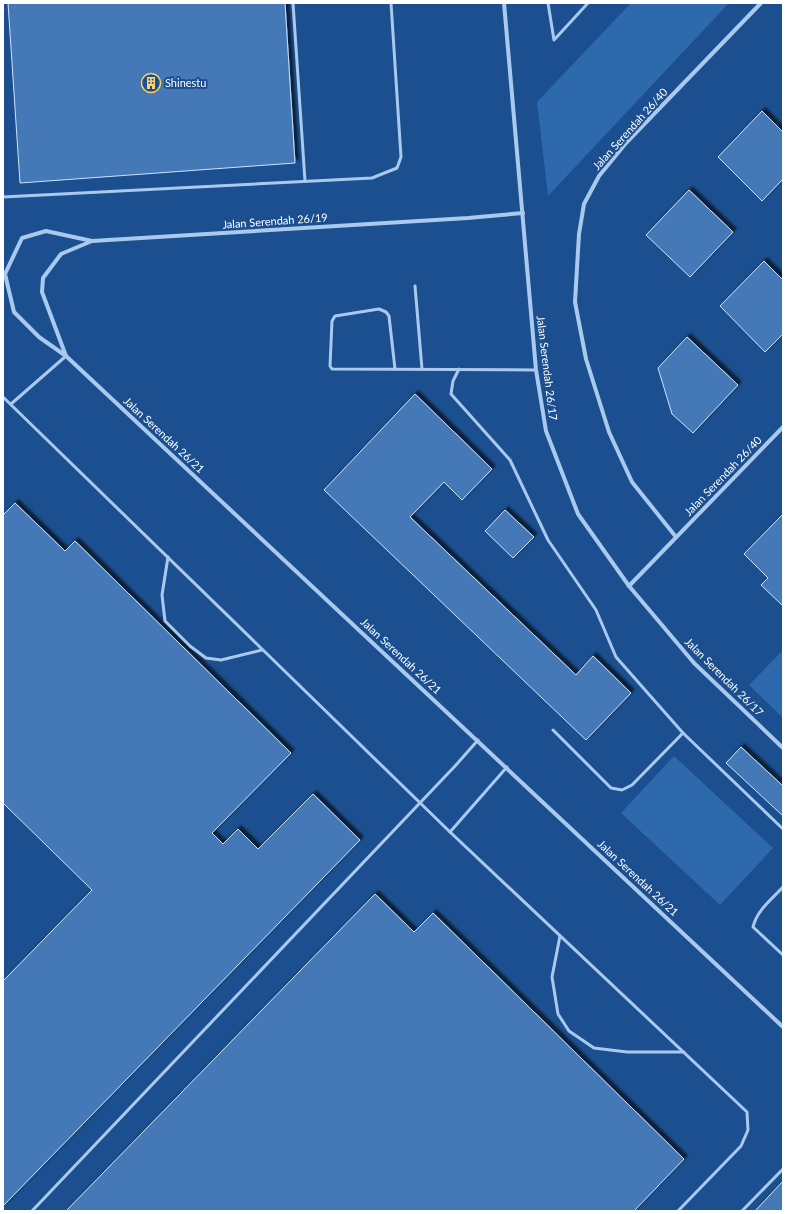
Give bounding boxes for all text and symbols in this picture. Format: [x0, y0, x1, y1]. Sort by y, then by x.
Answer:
building icon: Shinestu [140, 72, 162, 94]
place label: Shinestu [165, 76, 206, 89]
street label: Jalan Serendah 26/40 [590, 85, 670, 172]
street label: Jalan Serendah 26/19 [222, 210, 328, 231]
street label: Jalan Serendah 26/17 [535, 315, 560, 421]
street label: Jalan Serendah 26/21 [121, 394, 207, 475]
street label: Jalan Serendah 26/40 [681, 433, 764, 518]
street label: Jalan Serendah 26/21 [358, 615, 444, 696]
street label: Jalan Serendah 26/17 [682, 635, 766, 719]
street label: Jalan Serendah 26/21 [595, 837, 681, 918]

